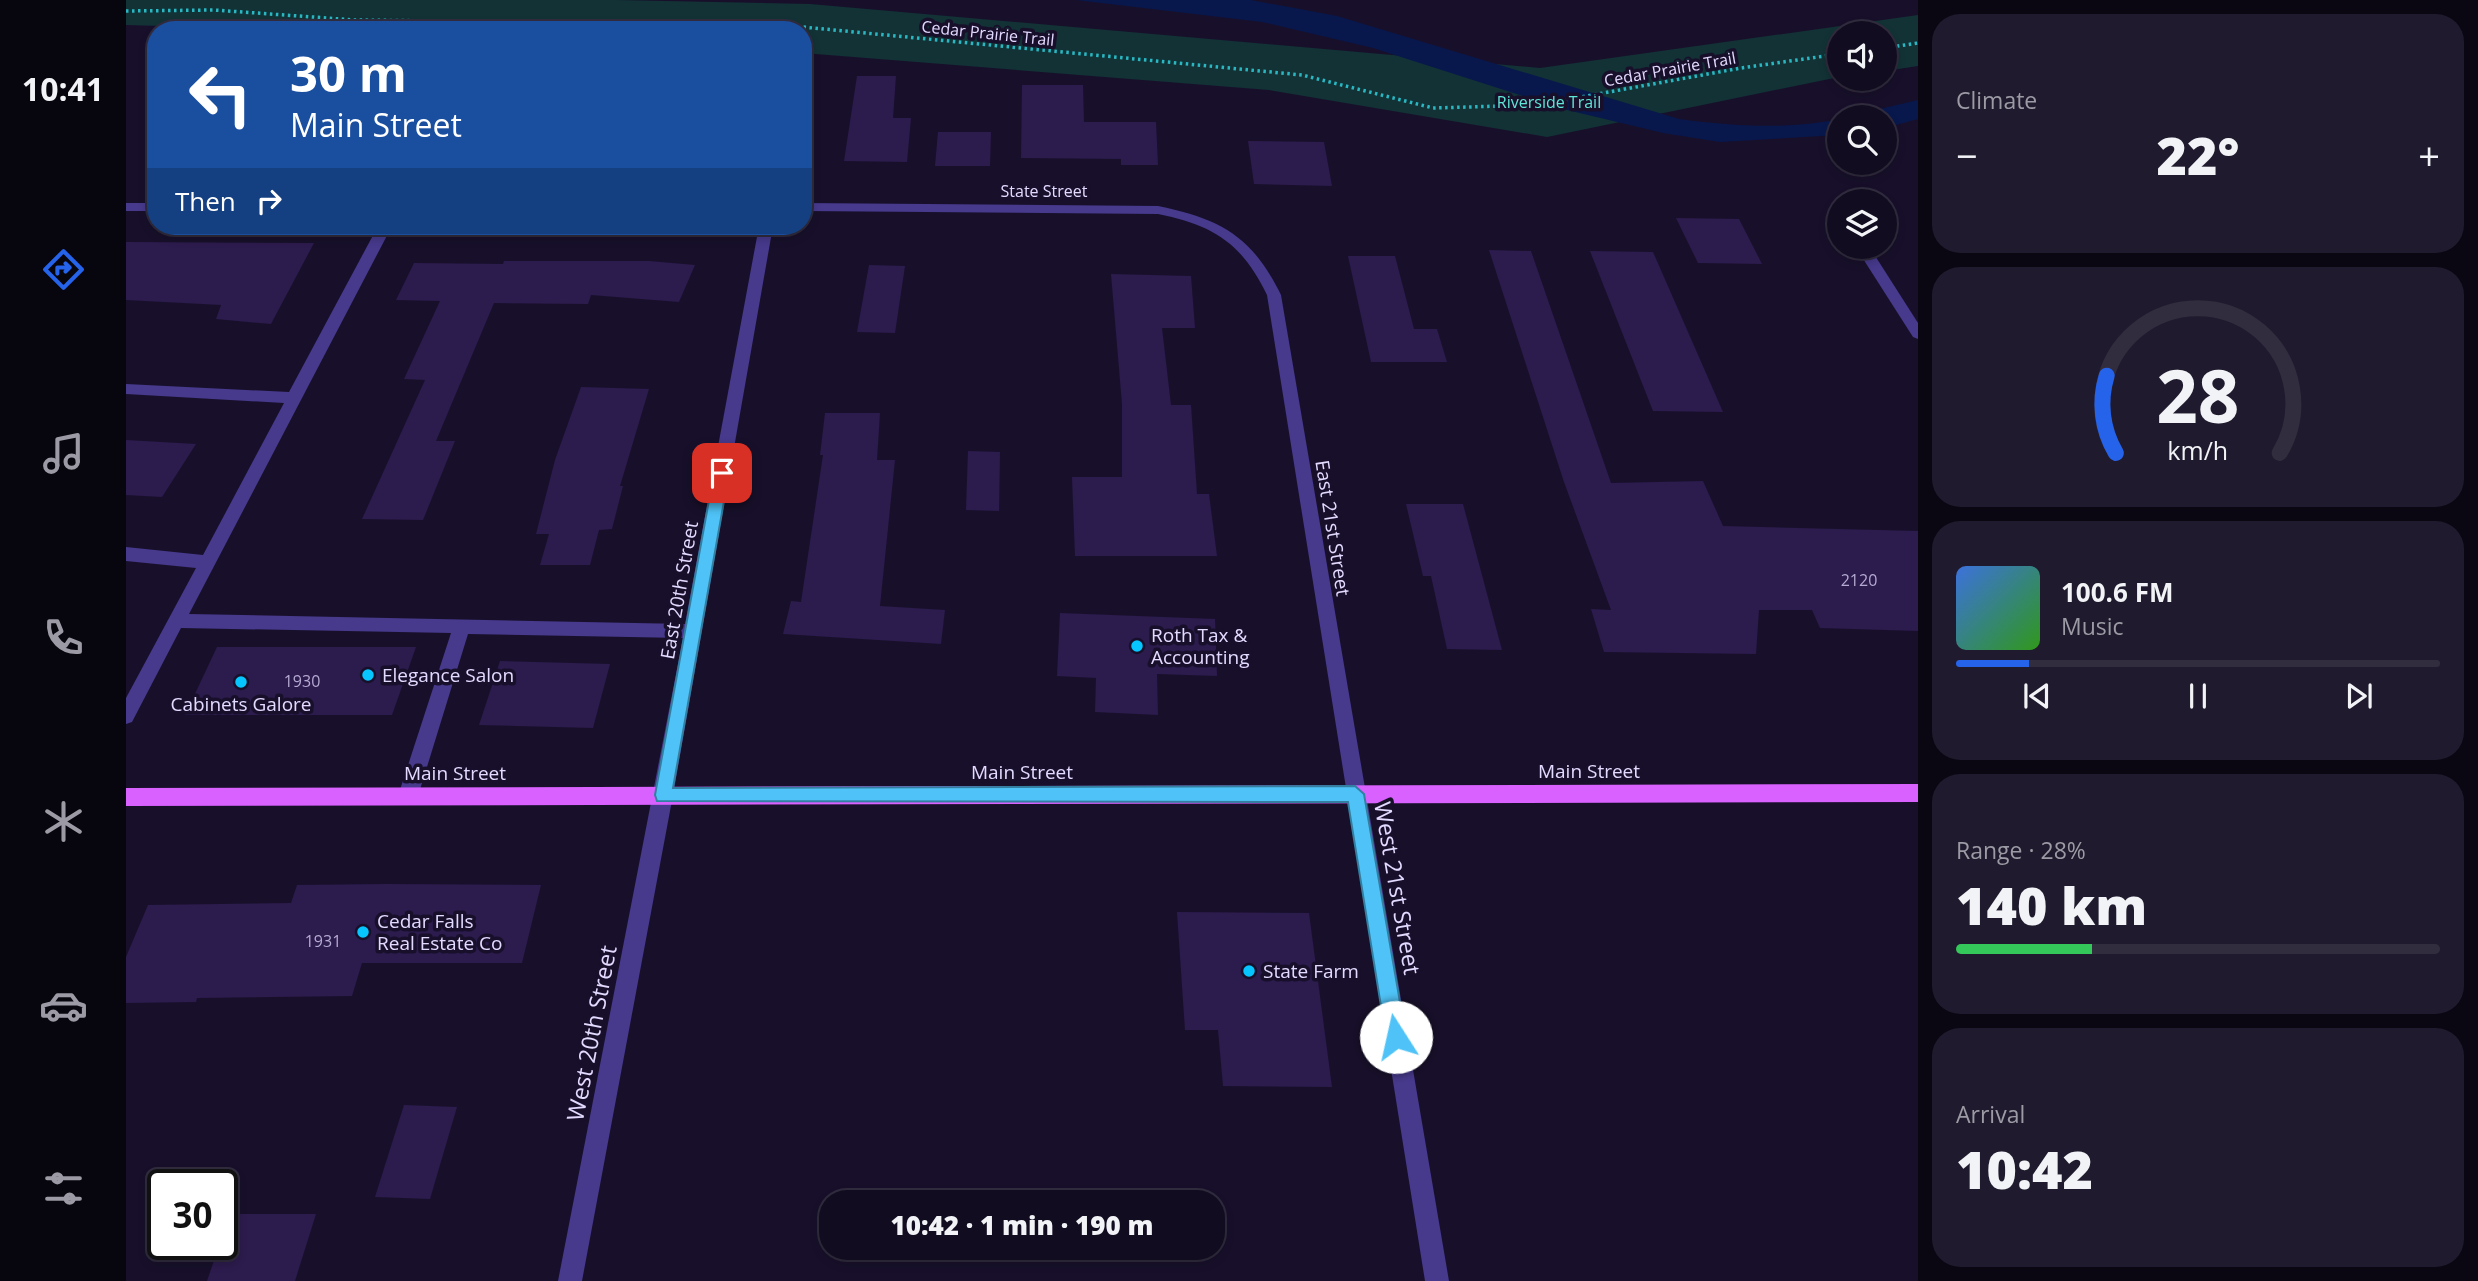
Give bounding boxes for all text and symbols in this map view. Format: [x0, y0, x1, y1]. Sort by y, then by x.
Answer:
street label: Cedar Prairie Trail [920, 15, 1056, 51]
map controls [1827, 21, 1897, 259]
button: sound [1827, 21, 1897, 91]
text: 30 m [290, 40, 407, 106]
street label: Cedar Prairie Trail [1602, 47, 1738, 91]
icon: left [175, 49, 266, 140]
text: 10:41 [22, 67, 104, 110]
text: Climate [1956, 84, 2037, 116]
park label: Riverside Trail [1497, 91, 1601, 113]
text: Main Street [290, 103, 462, 146]
button: search [1827, 105, 1897, 175]
text: 22° [2157, 119, 2239, 190]
text: − [1956, 129, 1978, 181]
text: + [2418, 129, 2440, 181]
street label: State Street [1001, 180, 1088, 202]
icon: right [250, 182, 288, 220]
text: Then [175, 183, 236, 219]
button: layers [1827, 189, 1897, 259]
icon: directions [39, 245, 88, 294]
text: 28 [2156, 346, 2240, 445]
icon: music [39, 429, 88, 478]
text: km/h [2168, 433, 2228, 467]
pin [692, 443, 752, 503]
icon: arrive [703, 454, 741, 492]
street label: East 21st Street [1309, 458, 1357, 598]
street label: East 20th Street [654, 519, 704, 661]
house number: 2120 [1841, 569, 1877, 591]
text: 100.6 FM [2061, 574, 2173, 610]
text: Music [2061, 610, 2124, 642]
icon: phone [39, 613, 88, 662]
place label: Roth Tax & Accounting [1151, 622, 1250, 670]
marker: Roth Tax & Accounting [1129, 638, 1145, 654]
place label: Elegance Salon [382, 662, 514, 688]
marker: Elegance Salon [360, 667, 376, 683]
house number: 1930 [284, 670, 320, 692]
marker: Cabinets Galore [233, 674, 249, 690]
icon: previous [2018, 677, 2056, 715]
icon: pause [2179, 677, 2217, 715]
icon: next [2340, 677, 2378, 715]
place label: Cabinets Galore [170, 691, 312, 717]
street label: Main Street [1538, 758, 1640, 784]
street label: Main Street [971, 759, 1073, 785]
street label: Main Street [404, 760, 506, 786]
icon: climate [39, 797, 88, 846]
street label: West 21st Street [1367, 799, 1429, 977]
text: Range · 28% [1956, 834, 2086, 866]
text: 140 km [1956, 869, 2147, 940]
place label: Cedar Falls Real Estate Co [377, 908, 502, 956]
marker: Cedar Falls Real Estate Co [355, 924, 371, 940]
house number: 1931 [305, 930, 341, 952]
street label: West 20th Street [558, 943, 624, 1123]
place label: State Farm [1263, 958, 1359, 984]
marker: State Farm [1241, 963, 1257, 979]
icon: car [39, 981, 88, 1030]
position arrow [1359, 1000, 1433, 1074]
text: Arrival [1956, 1098, 2025, 1130]
text: 10:42 [1956, 1133, 2093, 1204]
icon: filters [39, 1164, 88, 1213]
speed limit sign: 30 [147, 1169, 238, 1260]
text: 10:42 · 1 min · 190 m [891, 1207, 1153, 1243]

